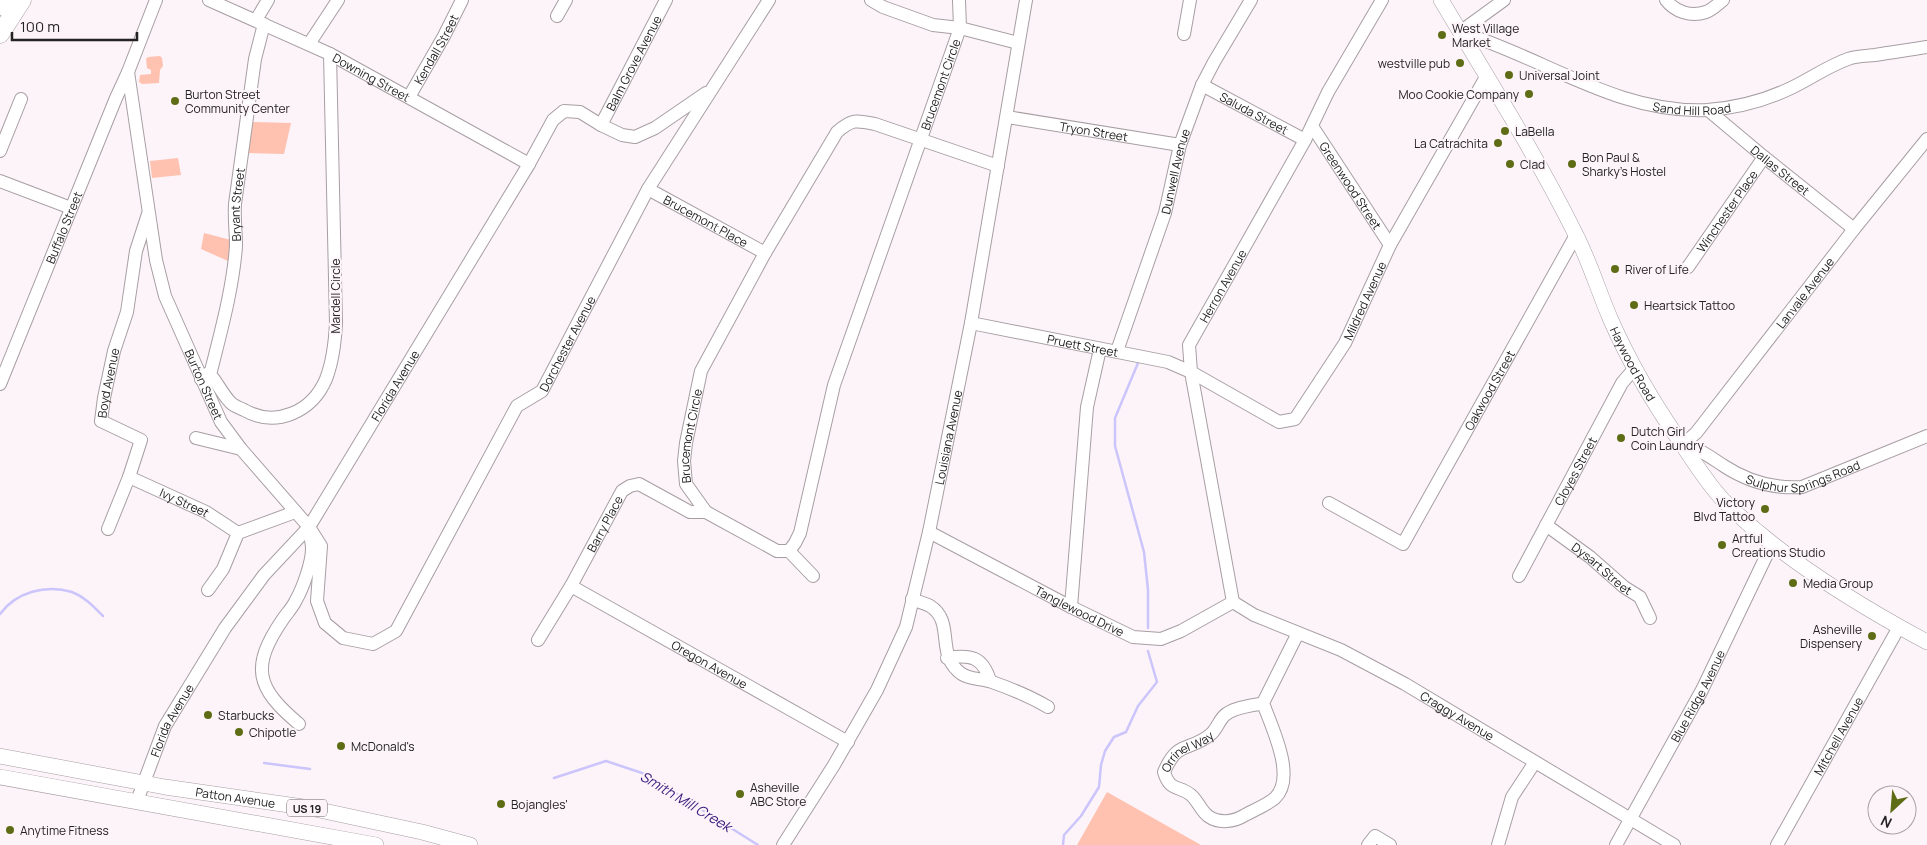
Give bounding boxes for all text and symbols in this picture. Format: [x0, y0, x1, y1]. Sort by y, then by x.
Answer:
scale bar [12, 10, 138, 42]
street label: Kendall Street [410, 11, 462, 87]
street label: Balm Grove Avenue [601, 12, 665, 114]
text: 100 m [20, 16, 60, 37]
place label: West Village Market [1452, 20, 1519, 51]
marker: West Village Market [1436, 29, 1448, 41]
street label: Brucemont Circle [916, 36, 964, 132]
street label: Downing Street [330, 49, 413, 105]
place label: westville pub [1378, 55, 1450, 72]
marker: westville pub [1454, 57, 1466, 69]
place label: Universal Joint [1519, 67, 1600, 84]
marker: Universal Joint [1503, 69, 1515, 81]
place label: Burton Street Community Center [185, 86, 291, 117]
place label: Moo Cookie Company [1399, 86, 1520, 103]
street label: Saluda Street [1217, 88, 1292, 138]
marker: Moo Cookie Company [1523, 88, 1535, 100]
marker: Burton Street Community Center [169, 95, 181, 107]
street label: Sand Hill Road [1651, 97, 1732, 119]
street label: Tryon Street [1059, 117, 1129, 145]
place label: LaBella [1515, 123, 1554, 140]
marker: LaBella [1499, 125, 1511, 137]
street label: Dunwell Avenue [1157, 126, 1194, 216]
place label: La Catrachita [1414, 135, 1488, 152]
marker: La Catrachita [1492, 137, 1504, 149]
street label: Greenwood Street [1316, 138, 1386, 233]
street label: Dallas Street [1747, 141, 1814, 199]
place label: Bon Paul & Sharky's Hostel [1582, 149, 1666, 180]
place label: Clad [1520, 156, 1545, 173]
marker: Clad [1504, 158, 1516, 170]
marker: Bon Paul & Sharky's Hostel [1566, 158, 1578, 170]
street label: Bryant Street [226, 166, 248, 242]
street label: Winchester Place [1692, 166, 1761, 256]
street label: Buffalo Street [41, 189, 86, 266]
street label: Brucemont Place [661, 191, 751, 251]
street label: Herron Avenue [1195, 246, 1250, 325]
street label: Lanvale Avenue [1772, 254, 1838, 332]
street label: Mardell Circle [327, 259, 344, 333]
street label: Mildred Avenue [1339, 259, 1390, 343]
place label: River of Life [1625, 261, 1689, 278]
marker: River of Life [1609, 263, 1621, 275]
street label: Dorchester Avenue [535, 293, 599, 394]
place label: Heartsick Tattoo [1644, 297, 1735, 314]
marker: Heartsick Tattoo [1628, 299, 1640, 311]
street label: Haywood Road [1606, 324, 1660, 404]
street label: Pruett Street [1046, 330, 1120, 361]
street label: Boyd Avenue [93, 346, 123, 419]
street label: Burton Street [181, 346, 227, 422]
street label: Florida Avenue [367, 347, 423, 424]
street label: Oakwood Street [1460, 347, 1519, 433]
street label: Brucemont Circle [675, 387, 706, 484]
street label: Louisiana Avenue [930, 388, 966, 486]
place label: Dutch Girl Coin Laundry [1631, 423, 1704, 454]
marker: Dutch Girl Coin Laundry [1615, 432, 1627, 444]
street label: Cloyes Street [1550, 434, 1600, 508]
street label: Sulphur Springs Road [1743, 456, 1862, 496]
street label: Ivy Street [157, 484, 213, 521]
street label: Barry Place [582, 493, 626, 555]
place label: Victory Blvd Tattoo [1693, 494, 1756, 525]
marker: Victory Blvd Tattoo [1759, 503, 1771, 515]
place label: Artful Creations Studio [1732, 530, 1825, 561]
street label: Dysart Street [1568, 538, 1636, 599]
marker: Artful Creations Studio [1716, 539, 1728, 551]
place label: Media Group [1803, 575, 1873, 592]
marker: Media Group [1787, 577, 1799, 589]
street label: Tanglewood Drive [1032, 581, 1127, 640]
place label: Asheville Dispensery [1800, 621, 1863, 652]
marker: Asheville Dispensery [1866, 630, 1878, 642]
street label: Oregon Avenue [668, 636, 751, 692]
street label: Blue Ridge Avenue [1666, 647, 1729, 745]
street label: Florida Avenue [146, 680, 197, 759]
street label: Craggy Avenue [1417, 687, 1498, 744]
street label: Mitchell Avenue [1809, 694, 1867, 778]
place label: Starbucks [218, 707, 274, 724]
marker: Starbucks [202, 709, 214, 721]
place label: Chipotle [249, 724, 296, 741]
marker: Chipotle [233, 726, 245, 738]
street label: Orrinel Way [1157, 726, 1217, 775]
place label: McDonald's [351, 738, 415, 755]
marker: McDonald's [335, 740, 347, 752]
water label: Smith Mill Creek [637, 766, 737, 837]
place label: Asheville ABC Store [750, 779, 806, 810]
street label: Patton Avenue [194, 783, 276, 811]
north arrow [1867, 785, 1917, 835]
marker: Asheville ABC Store [734, 788, 746, 800]
place label: Bojangles' [511, 796, 568, 813]
marker: Bojangles' [495, 798, 507, 810]
road number: US 19 [287, 800, 327, 816]
text: N [1877, 811, 1895, 833]
place label: Anytime Fitness [20, 822, 109, 839]
marker: Anytime Fitness [4, 824, 16, 836]

